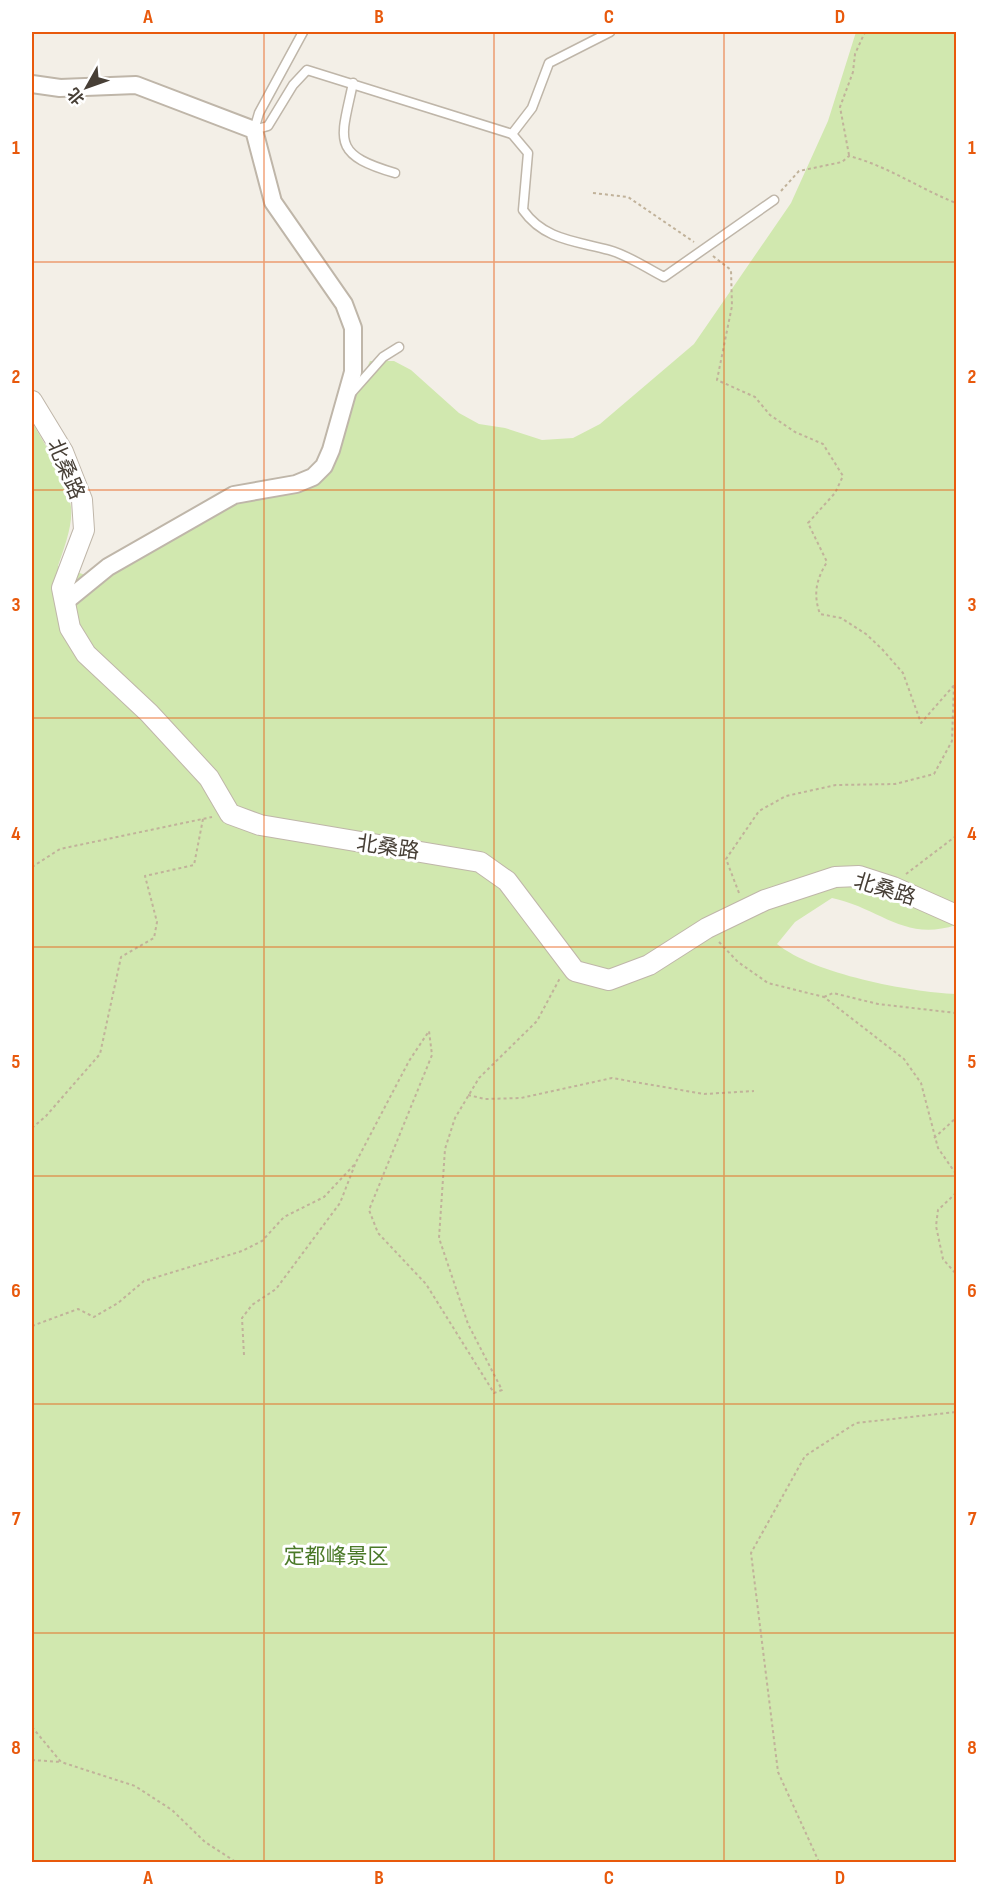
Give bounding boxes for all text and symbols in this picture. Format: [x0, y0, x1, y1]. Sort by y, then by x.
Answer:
text: A [142, 5, 153, 29]
text: B [374, 5, 384, 29]
text: C [604, 5, 614, 29]
text: D [835, 5, 845, 29]
north arrow [57, 57, 117, 117]
text: 北 [64, 83, 89, 108]
text: 1 [12, 136, 20, 160]
text: 1 [968, 136, 976, 160]
text: 2 [12, 365, 20, 389]
text: 2 [968, 365, 976, 389]
street label: 北桑路 [42, 435, 89, 503]
text: 3 [12, 593, 21, 617]
text: 3 [968, 593, 977, 617]
text: 4 [11, 822, 21, 846]
text: 4 [967, 822, 977, 846]
street label: 北桑路 [355, 831, 421, 864]
street label: 北桑路 [851, 868, 919, 911]
text: 5 [12, 1050, 21, 1074]
text: 5 [968, 1050, 977, 1074]
text: 6 [11, 1279, 21, 1303]
text: 6 [967, 1279, 977, 1303]
text: 7 [12, 1507, 21, 1531]
text: 7 [968, 1507, 977, 1531]
park label: 定都峰景区 [284, 1544, 389, 1569]
text: 8 [11, 1736, 21, 1760]
text: 8 [967, 1736, 977, 1760]
text: A [142, 1866, 153, 1890]
text: B [374, 1866, 384, 1890]
text: C [604, 1866, 614, 1890]
text: D [835, 1866, 845, 1890]

